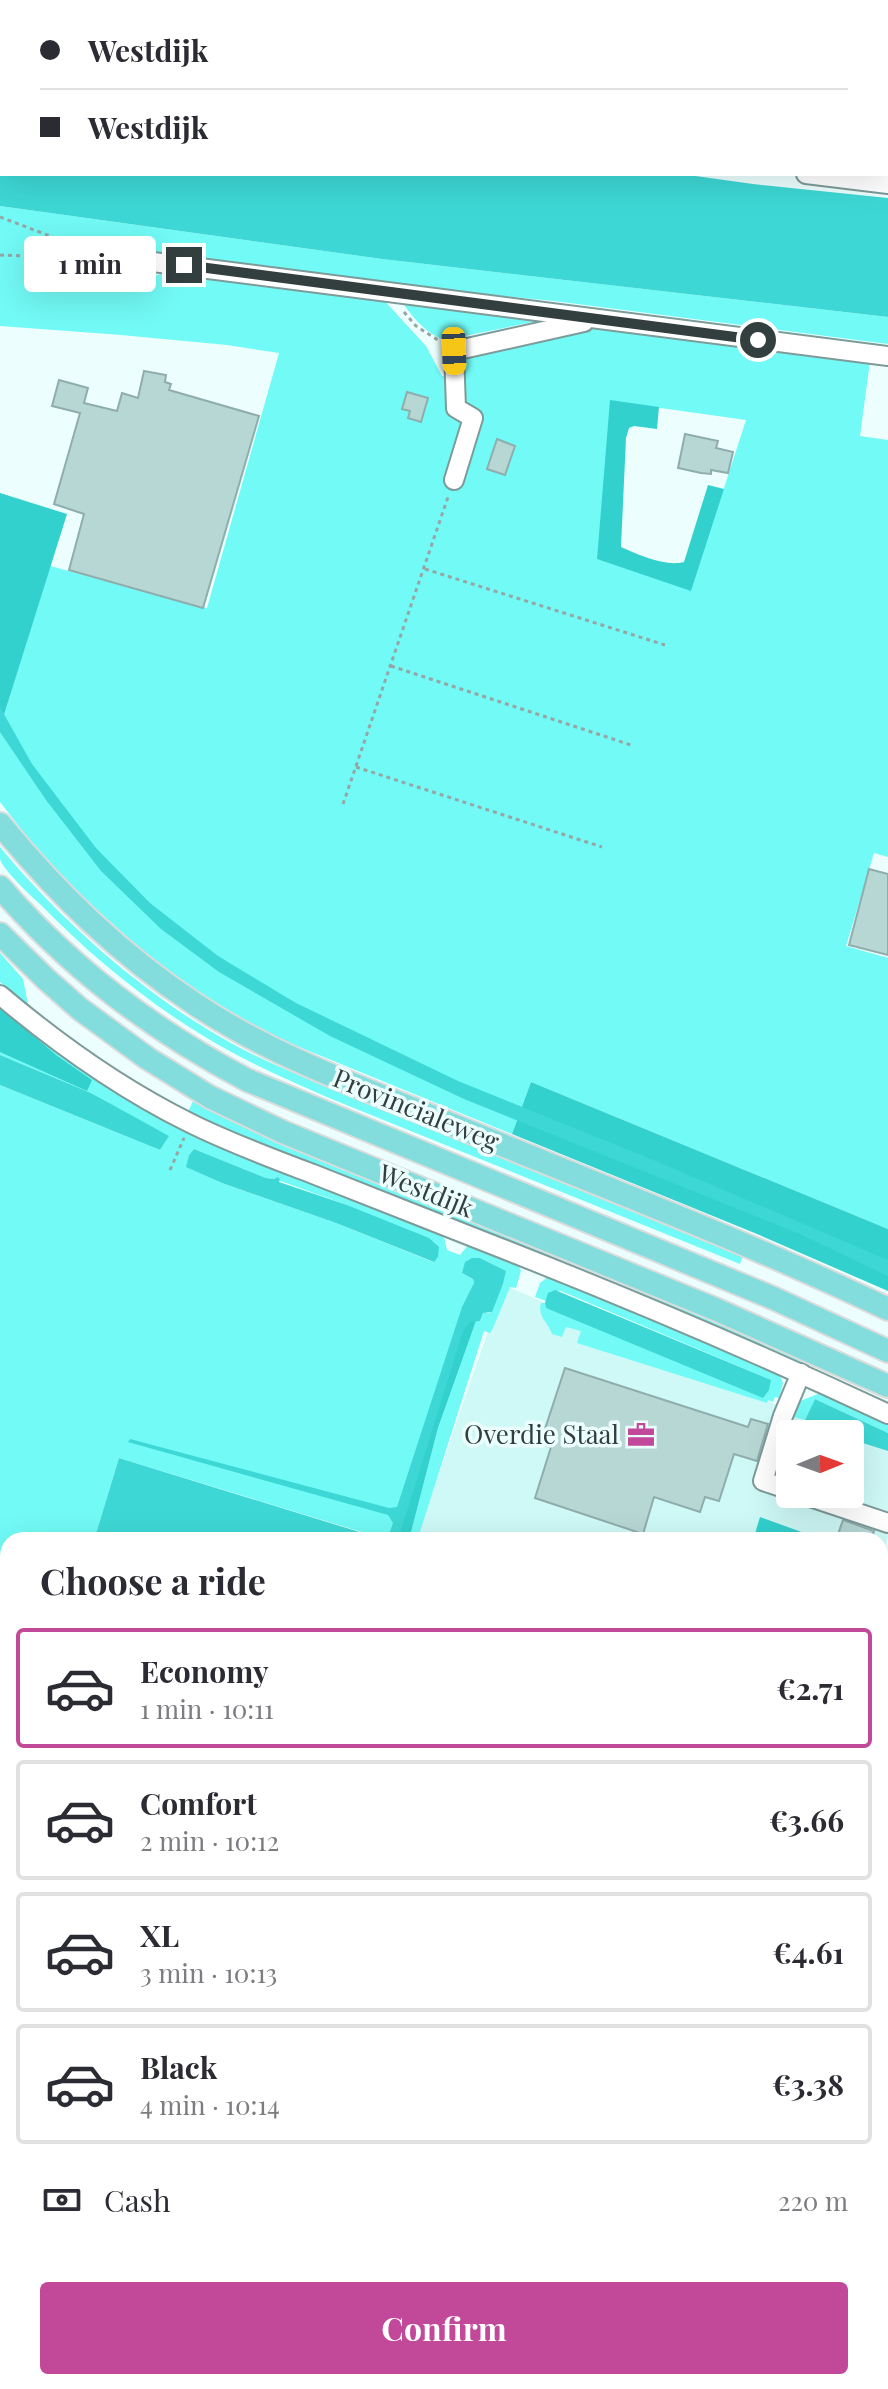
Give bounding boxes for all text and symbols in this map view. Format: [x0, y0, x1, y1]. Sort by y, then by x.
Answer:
text: Westdijk [88, 30, 208, 70]
text: Westdijk [88, 107, 208, 147]
callout: 1 min [24, 237, 156, 293]
text: 1 min [58, 246, 122, 281]
route end [166, 247, 202, 283]
route start [740, 322, 776, 358]
car [441, 327, 467, 375]
street label: Provincialeweg [328, 1059, 505, 1158]
street label: Westdijk [373, 1154, 480, 1225]
place label: Overdie Staal [464, 1416, 619, 1451]
office icon: Overdie Staal [626, 1420, 656, 1450]
north arrow [776, 1420, 864, 1508]
map controls [776, 1420, 864, 1508]
text: Choose a ride [40, 1556, 266, 1604]
text: Economy [140, 1651, 269, 1691]
icon: car [44, 1652, 116, 1724]
text: €2.71 [776, 1668, 844, 1708]
text: 1 min · 10:11 [140, 1691, 274, 1726]
text: Comfort [140, 1783, 257, 1823]
icon: car [44, 1784, 116, 1856]
text: €3.66 [769, 1800, 844, 1840]
text: 2 min · 10:12 [140, 1823, 279, 1858]
text: XL [140, 1915, 179, 1955]
icon: car [44, 1916, 116, 1988]
text: €4.61 [773, 1932, 844, 1972]
text: 3 min · 10:13 [140, 1955, 277, 1990]
text: Black [140, 2047, 217, 2087]
icon: car [44, 2048, 116, 2120]
text: €3.38 [772, 2064, 844, 2104]
text: 4 min · 10:14 [140, 2087, 280, 2122]
icon: cash [40, 2178, 84, 2222]
text: Cash [104, 2180, 171, 2220]
text: 220 m [778, 2183, 848, 2218]
button: Confirm [40, 2282, 848, 2374]

